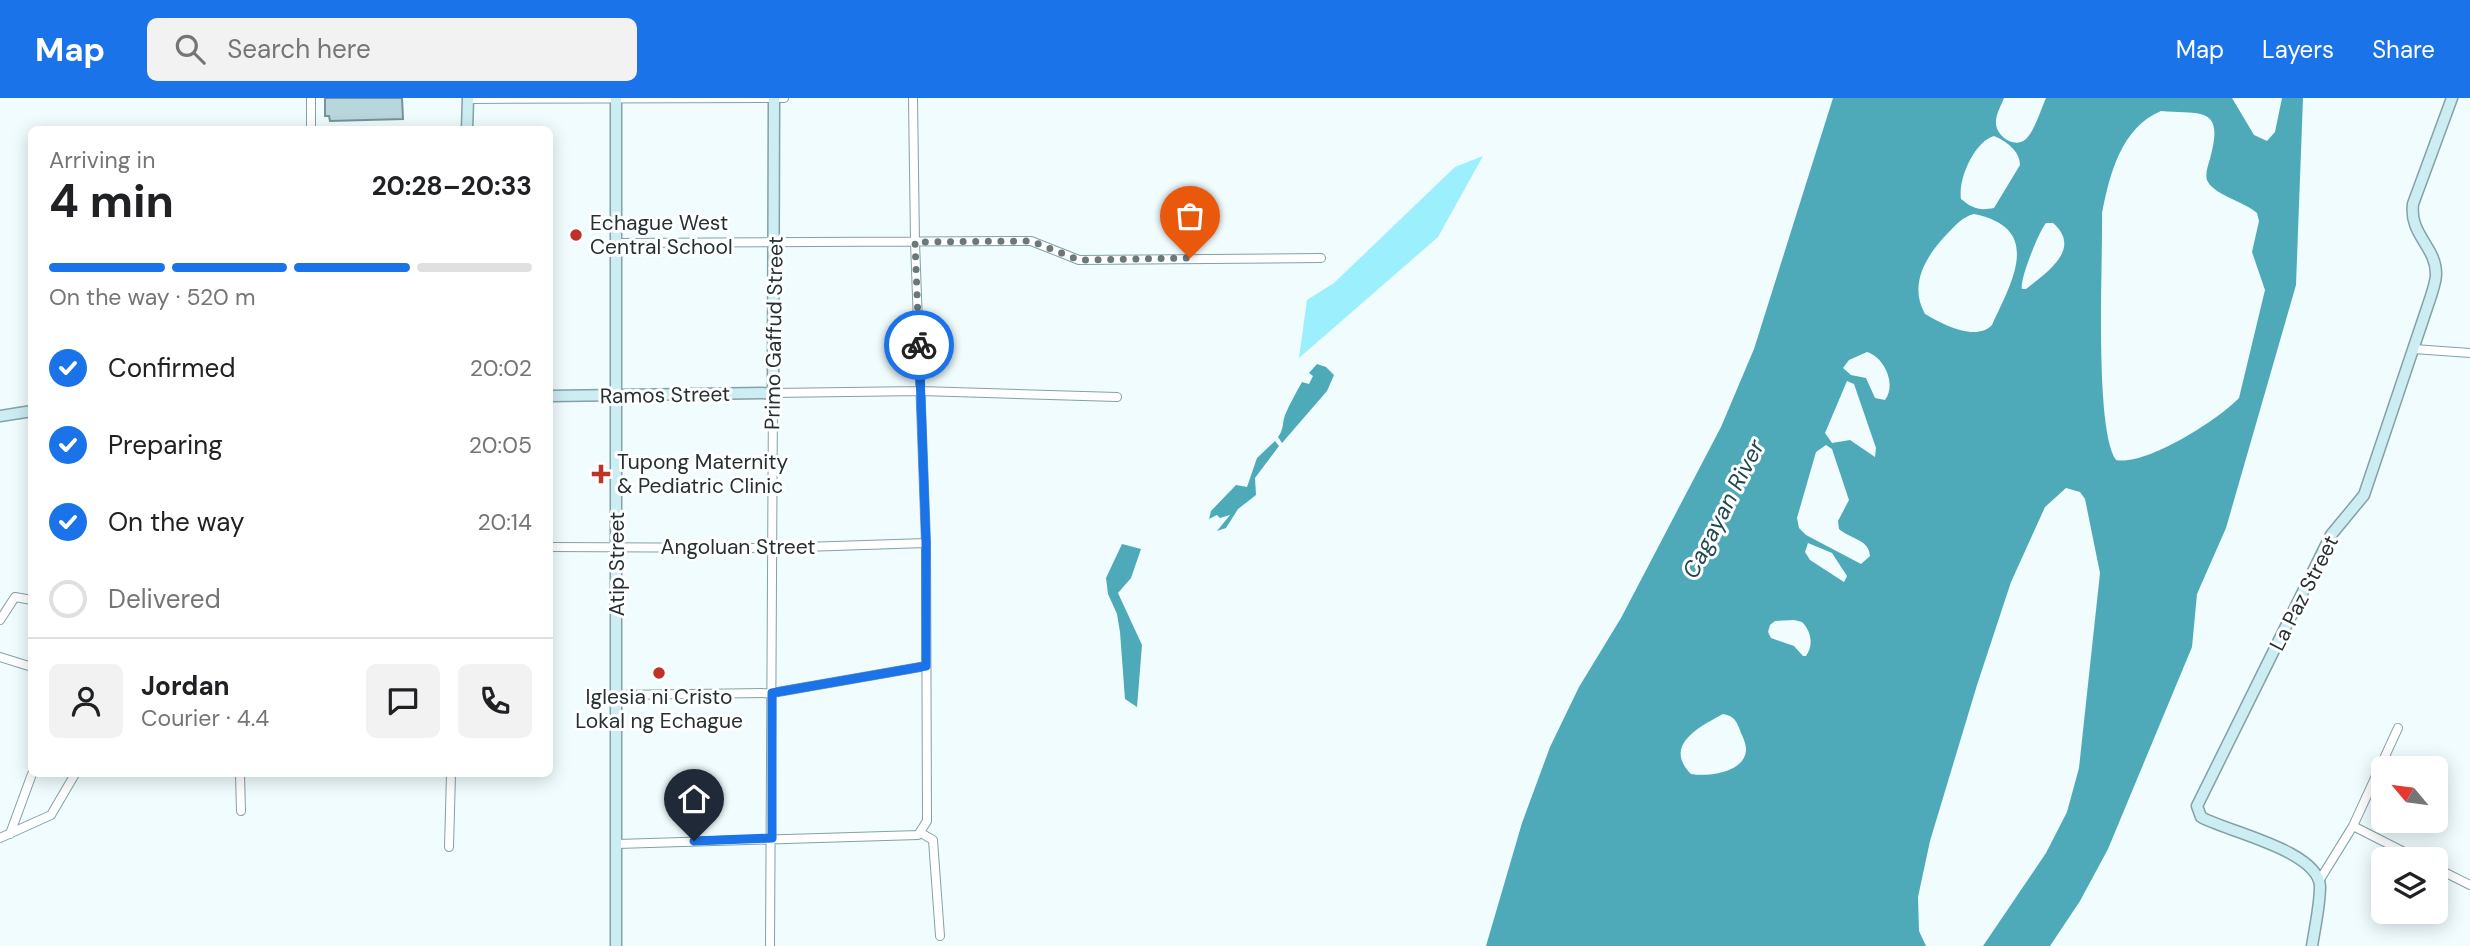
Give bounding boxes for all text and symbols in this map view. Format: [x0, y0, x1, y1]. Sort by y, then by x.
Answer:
search box [147, 18, 637, 81]
text: Map [35, 28, 105, 71]
icon: search [171, 30, 209, 68]
text: Search here [227, 32, 371, 66]
text: Map [2176, 34, 2224, 65]
text: Layers [2262, 34, 2334, 65]
text: Share [2372, 34, 2435, 65]
text: Arriving in [49, 145, 155, 175]
text: 20:28–20:33 [372, 169, 532, 203]
text: 4 min [49, 171, 174, 231]
pin [1160, 186, 1220, 258]
icon: bag [1171, 197, 1209, 235]
place label: Echague West Central School [590, 209, 733, 261]
marker: Echague West Central School [568, 227, 584, 243]
street label: Primo Gaffud Street [758, 236, 790, 430]
text: On the way · 520 m [49, 282, 255, 312]
courier [884, 310, 954, 380]
icon: bike [900, 326, 938, 364]
icon: check [49, 349, 87, 387]
text: Confirmed [108, 351, 235, 385]
text: 20:02 [470, 353, 532, 383]
street label: Ramos Street [600, 380, 730, 410]
icon: check [49, 426, 87, 464]
text: Preparing [108, 428, 223, 462]
text: 20:05 [469, 430, 532, 460]
water label: Cagayan River [1675, 433, 1772, 584]
place label: Tupong Maternity & Pediatric Clinic [617, 448, 788, 500]
marker: Tupong Maternity & Pediatric Clinic [591, 464, 611, 484]
icon: check [49, 503, 87, 541]
text: On the way [108, 505, 244, 539]
text: 20:14 [477, 507, 532, 537]
street label: Atip Street [603, 512, 631, 616]
street label: La Paz Street [2263, 531, 2345, 655]
street label: Angoluan Street [660, 533, 816, 561]
text: Delivered [108, 582, 221, 616]
button: person [49, 664, 123, 738]
button: chat [366, 664, 440, 738]
button: phone [458, 664, 532, 738]
marker: Iglesia ni Cristo Lokal ng Echague [651, 665, 667, 681]
text: Jordan [141, 669, 230, 703]
place label: Iglesia ni Cristo Lokal ng Echague [575, 683, 743, 735]
text: Courier · 4.4 [141, 703, 269, 733]
north arrow [2371, 756, 2448, 833]
map controls [2371, 756, 2448, 924]
pin [664, 769, 724, 841]
icon: home [675, 780, 713, 818]
button: layers [2371, 847, 2448, 924]

